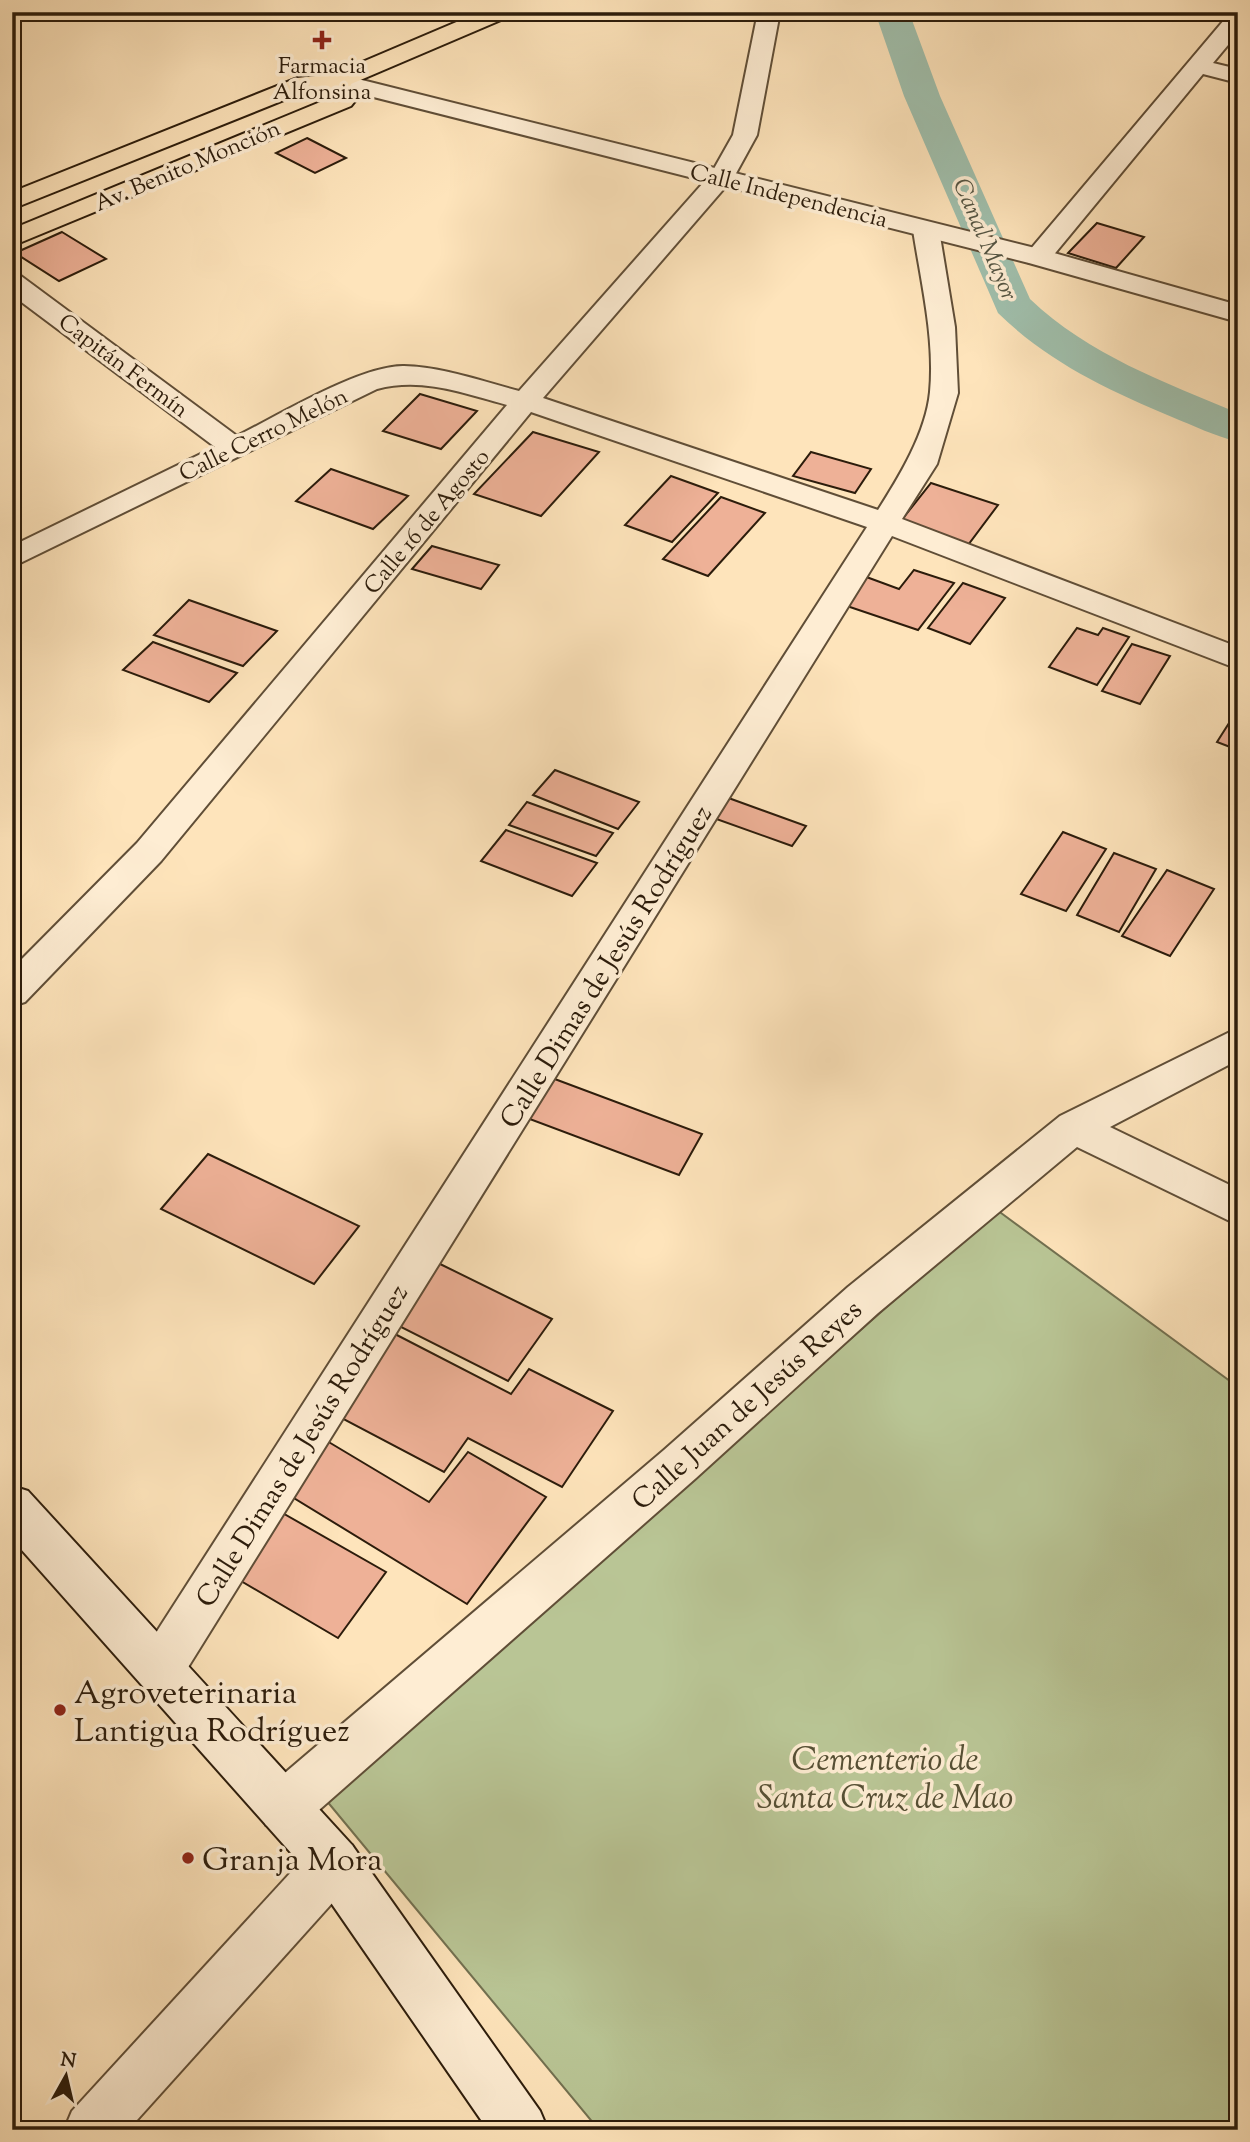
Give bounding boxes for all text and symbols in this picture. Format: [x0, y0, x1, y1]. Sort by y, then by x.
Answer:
marker: Farmacia Alfonsina [314, 32, 330, 48]
place label: Farmacia Alfonsina [273, 51, 372, 110]
street label: Av. Benito Monción [90, 113, 286, 221]
street label: Calle Independencia [686, 157, 891, 238]
water label: Canal Mayor [943, 174, 1025, 306]
street label: Capitán Fermín [50, 307, 195, 427]
street label: Calle Cerro Melón [174, 381, 354, 491]
street label: Calle 16 de Agosto [357, 443, 499, 603]
street label: Calle Dimas de Jesús Rodríguez [491, 798, 724, 1137]
street label: Calle Dimas de Jesús Rodríguez [187, 1277, 420, 1616]
street label: Calle Juan de Jesús Reyes [624, 1292, 872, 1521]
place label: Agroveterinaria Lantigua Rodríguez [74, 1671, 350, 1757]
marker: Agroveterinaria Lantigua Rodríguez [52, 1702, 68, 1718]
park label: Cementerio de Santa Cruz de Mao [757, 1738, 1013, 1824]
place label: Granja Mora [202, 1838, 382, 1886]
marker: Granja Mora [180, 1850, 196, 1866]
north arrow [32, 2040, 102, 2110]
text: N [59, 2047, 77, 2076]

